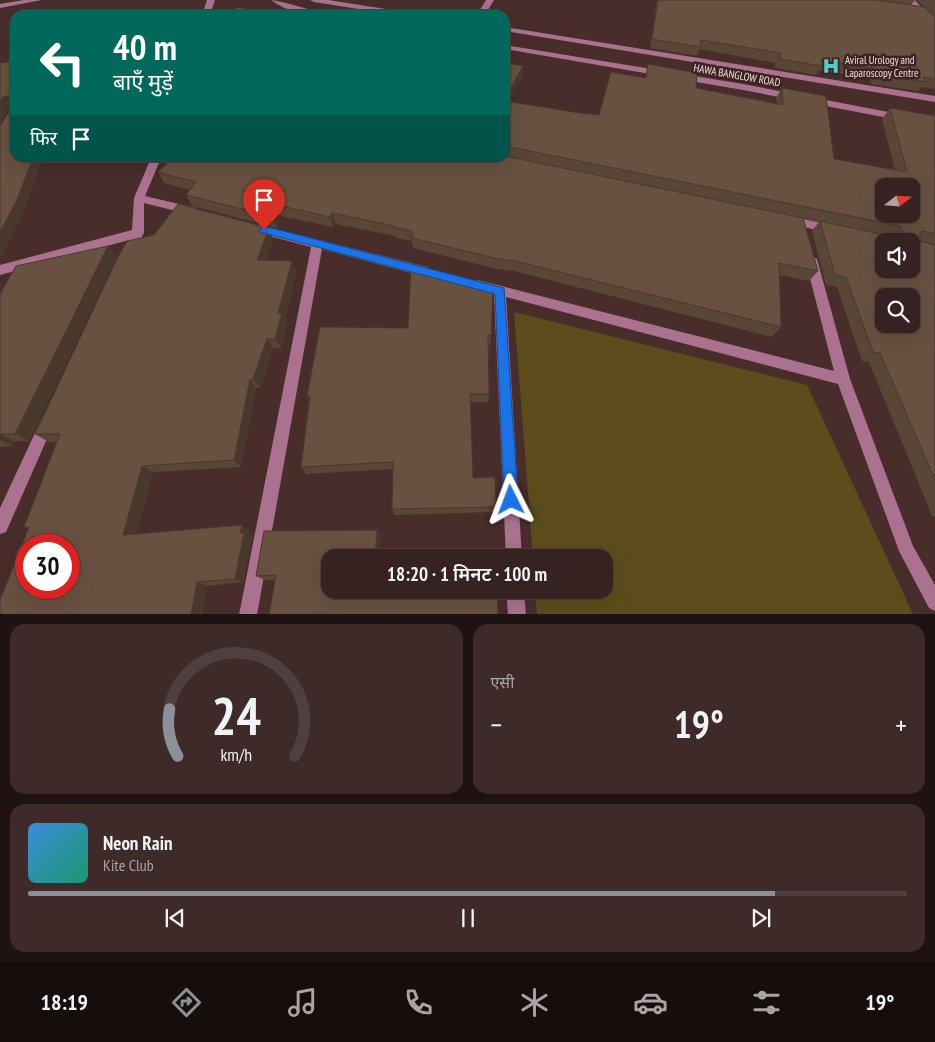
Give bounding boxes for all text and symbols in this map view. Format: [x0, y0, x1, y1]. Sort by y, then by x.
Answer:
text: 40 m [113, 24, 177, 70]
icon: left [30, 30, 95, 95]
place label: Aviral Urology and Laparoscopy Centre [845, 53, 919, 80]
hospital icon: Aviral Urology and Laparoscopy Centre [821, 56, 841, 76]
street label: HAWA BANGLOW ROAD [693, 60, 782, 90]
text: बाएँ मुड़ें [113, 68, 173, 96]
icon: arrive [67, 125, 95, 153]
text: फिर [30, 126, 57, 150]
north arrow [875, 178, 920, 222]
map controls [875, 178, 920, 333]
pin [243, 179, 285, 230]
icon: arrive [250, 186, 278, 214]
button: sound [875, 233, 920, 278]
button: search [875, 288, 920, 333]
position arrow [484, 473, 536, 525]
speed limit sign: 30 [15, 534, 80, 599]
text: 18:20 · 1 मिनट · 100 m [387, 562, 547, 586]
text: एसी [491, 672, 514, 692]
text: 24 [211, 682, 261, 749]
text: 19° [674, 699, 724, 748]
text: − [491, 706, 502, 743]
text: + [895, 706, 907, 743]
text: km/h [220, 743, 252, 766]
text: Neon Rain [103, 831, 172, 855]
text: Kite Club [103, 855, 154, 875]
icon: previous [161, 904, 189, 932]
icon: pause [454, 904, 482, 932]
icon: next [747, 904, 775, 932]
icon: directions [169, 985, 204, 1020]
icon: music [285, 985, 320, 1020]
icon: phone [401, 985, 436, 1020]
icon: climate [517, 985, 552, 1020]
icon: car [633, 985, 668, 1020]
icon: filters [749, 985, 784, 1020]
text: 18:19 [41, 988, 88, 1016]
text: 19° [865, 988, 894, 1016]

